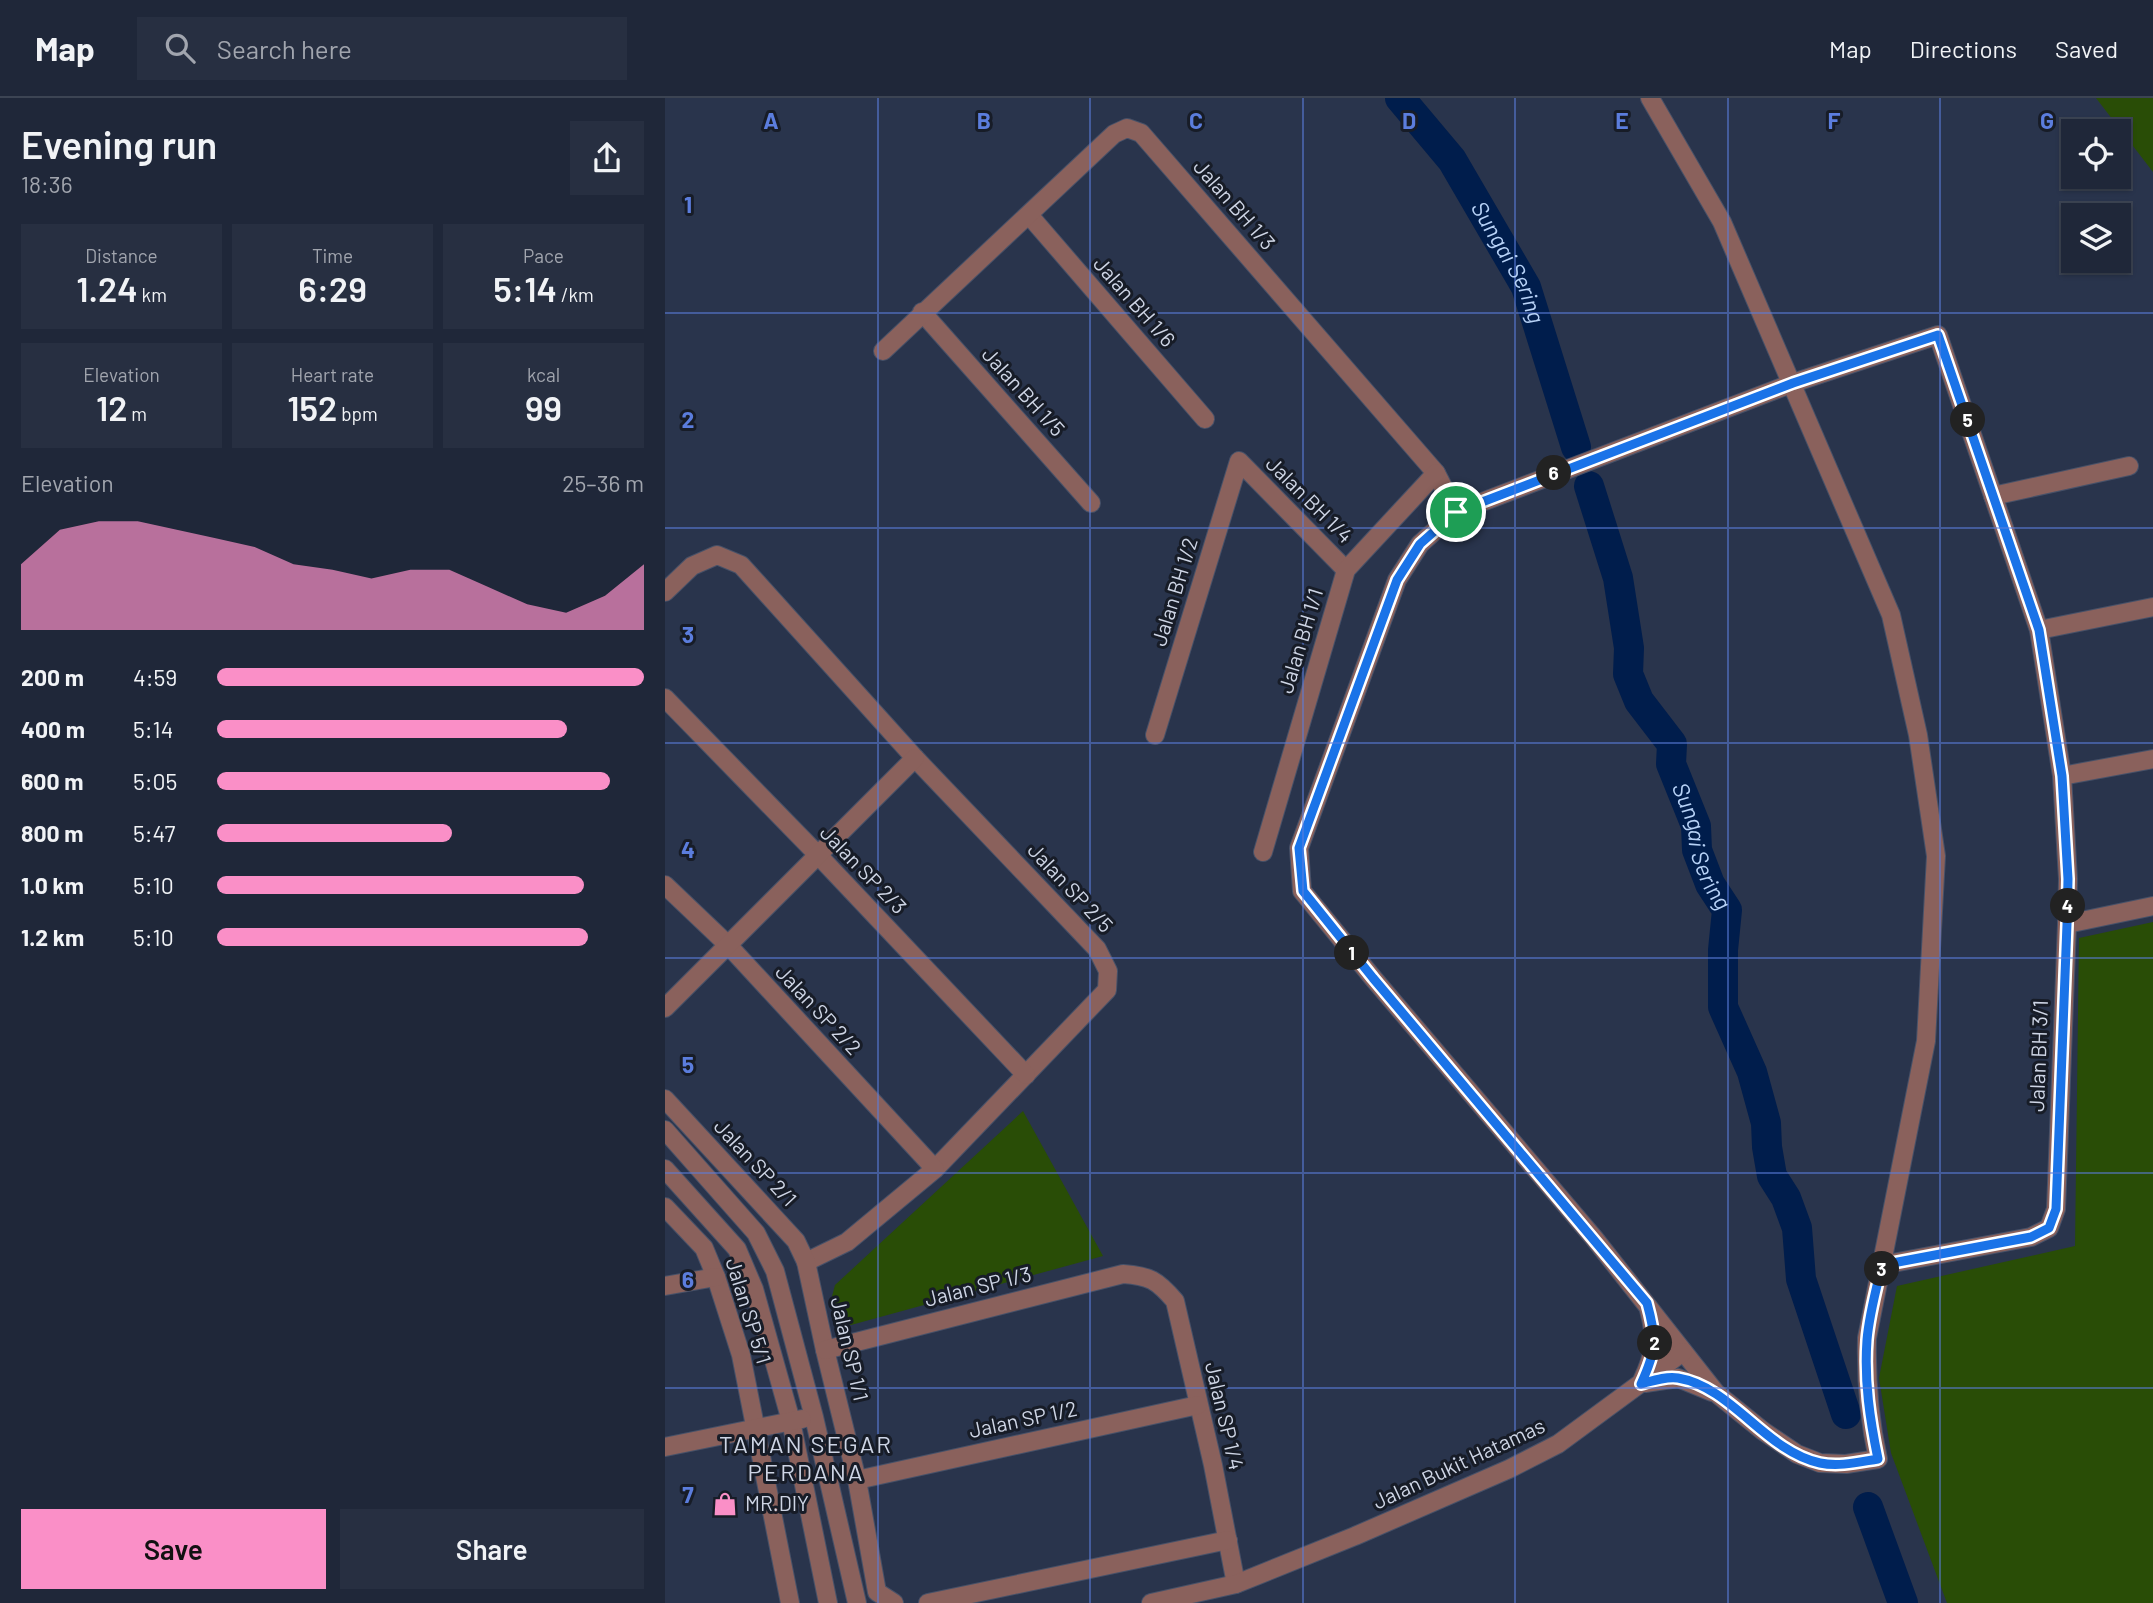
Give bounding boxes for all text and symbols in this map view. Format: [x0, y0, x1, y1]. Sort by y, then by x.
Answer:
search box [137, 17, 627, 80]
text: Map [35, 28, 95, 68]
icon: search [161, 29, 199, 67]
text: Search here [217, 33, 352, 64]
text: Map [1829, 34, 1872, 63]
text: Directions [1910, 34, 2017, 63]
text: Saved [2055, 34, 2118, 63]
text: A [763, 106, 779, 134]
text: B [977, 106, 991, 134]
text: C [1189, 106, 1203, 134]
text: D [1402, 106, 1416, 134]
text: E [1615, 106, 1629, 134]
text: F [1828, 106, 1841, 134]
text: G [2040, 106, 2054, 134]
map controls [2061, 119, 2131, 273]
button: locate [2061, 119, 2131, 189]
text: Evening run [21, 121, 217, 167]
button: share [570, 121, 644, 195]
street label: Jalan BH 1/3 [1189, 154, 1281, 254]
text: 18:36 [21, 170, 73, 198]
text: 1 [684, 190, 692, 218]
water label: Sungai Sering [1466, 196, 1551, 326]
button: layers [2061, 203, 2131, 273]
text: Distance [85, 244, 158, 267]
text: Time [312, 244, 353, 267]
text: Pace [523, 244, 564, 267]
street label: Jalan BH 1/6 [1089, 251, 1181, 351]
text: 1.24 [76, 267, 138, 309]
text: 6:29 [298, 267, 367, 309]
text: 5:14 [493, 267, 557, 309]
text: km [138, 283, 167, 306]
text: /km [557, 283, 594, 306]
street label: Jalan BH 1/5 [977, 341, 1071, 441]
text: Elevation [83, 363, 160, 386]
text: Heart rate [291, 363, 374, 386]
text: kcal [527, 363, 560, 386]
text: 12 [96, 386, 128, 428]
text: 152 [287, 386, 337, 428]
text: 99 [525, 386, 562, 428]
text: m [128, 402, 147, 425]
text: bpm [337, 402, 378, 425]
pin: 5 [1951, 402, 1985, 438]
text: 2 [682, 405, 694, 433]
text: 5 [1962, 408, 1973, 431]
street label: Jalan BH 1/4 [1261, 450, 1359, 548]
pin: 6 [1537, 456, 1571, 490]
text: 6 [1548, 461, 1559, 484]
text: Elevation [21, 469, 114, 497]
text: 25–36 m [562, 469, 644, 497]
pin [1426, 482, 1486, 542]
icon: arrive [1437, 493, 1475, 531]
street label: Jalan BH 1/2 [1145, 534, 1202, 649]
street label: Jalan BH 1/1 [1272, 585, 1327, 696]
text: 3 [682, 620, 694, 648]
text: 200 m [21, 663, 84, 691]
text: 4:59 [133, 663, 177, 691]
text: 400 m [21, 715, 85, 743]
text: 5:14 [133, 715, 173, 743]
text: 600 m [21, 767, 83, 795]
text: 5:05 [133, 767, 177, 795]
water label: Sungai Sering [1667, 778, 1738, 915]
text: 800 m [21, 819, 83, 847]
text: 5:47 [133, 819, 175, 847]
street label: Jalan SP 2/3 [816, 820, 912, 918]
text: 4 [681, 835, 695, 863]
street label: Jalan SP 2/5 [1023, 837, 1119, 937]
text: 1.0 km [21, 871, 84, 899]
text: 5:10 [133, 871, 174, 899]
pin: 4 [2051, 888, 2085, 924]
text: 4 [2062, 894, 2073, 917]
text: 1.2 km [21, 923, 84, 951]
text: 5:10 [133, 923, 174, 951]
pin: 1 [1335, 936, 1369, 970]
text: 1 [1348, 941, 1355, 964]
street label: Jalan SP 2/2 [771, 959, 867, 1059]
street label: Jalan BH 3/1 [2023, 1000, 2052, 1112]
text: 5 [682, 1050, 694, 1078]
street label: Jalan SP 2/1 [709, 1113, 803, 1211]
pin: 3 [1865, 1252, 1899, 1286]
street label: Jalan SP 5/1 [721, 1255, 777, 1367]
text: 3 [1876, 1257, 1887, 1280]
street label: Jalan SP 1/3 [922, 1260, 1034, 1311]
text: 6 [682, 1265, 694, 1293]
street label: Jalan SP 1/1 [826, 1294, 875, 1403]
pin: 2 [1637, 1326, 1672, 1360]
text: 2 [1649, 1331, 1660, 1354]
street label: Jalan SP 1/4 [1201, 1359, 1250, 1472]
street label: Jalan SP 1/2 [966, 1395, 1079, 1442]
street label: Jalan Bukit Hatamas [1368, 1412, 1548, 1513]
district label: TAMAN SEGAR PERDANA [719, 1429, 893, 1486]
text: 7 [682, 1480, 694, 1508]
shop icon: MR.DIY [711, 1490, 739, 1518]
place label: MR.DIY [745, 1490, 809, 1515]
button: Save [21, 1509, 326, 1589]
button: Share [340, 1509, 644, 1589]

